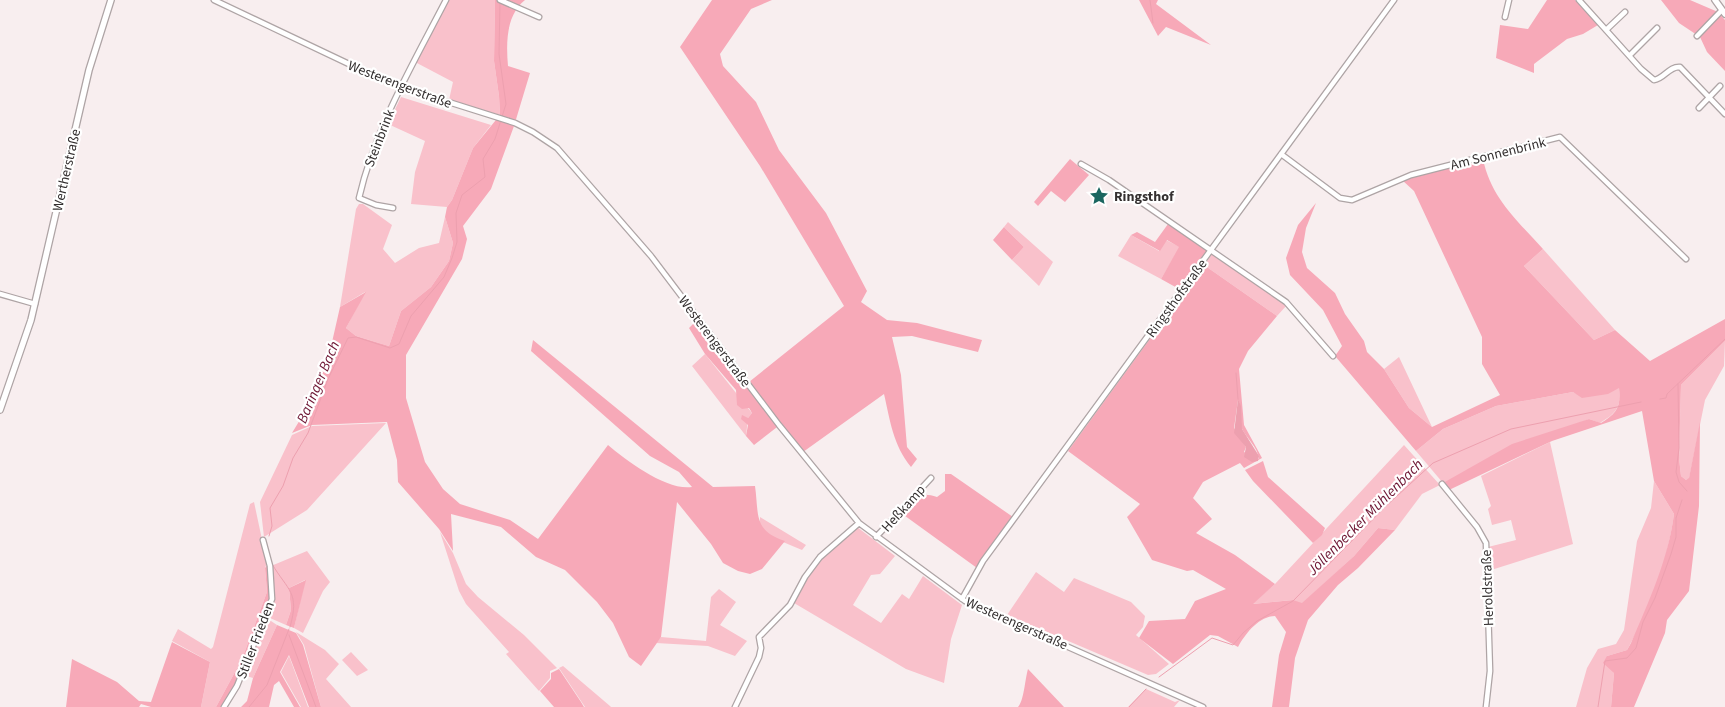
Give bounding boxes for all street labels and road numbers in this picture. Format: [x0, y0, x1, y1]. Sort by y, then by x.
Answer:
street label: Westerengerstraße [345, 56, 455, 114]
street label: Steinbrink [360, 107, 400, 170]
street label: Wertherstraße [48, 127, 86, 213]
street label: Am Sonnenbrink [1448, 132, 1548, 175]
street label: Ringsthofstraße [1142, 255, 1212, 342]
street label: Westerengerstraße [673, 292, 755, 392]
street label: Heßkamp [877, 480, 931, 537]
street label: Heroldstraße [1477, 549, 1499, 627]
street label: Westerengerstraße [962, 592, 1071, 655]
street label: Stiller Frieden [232, 599, 280, 682]

